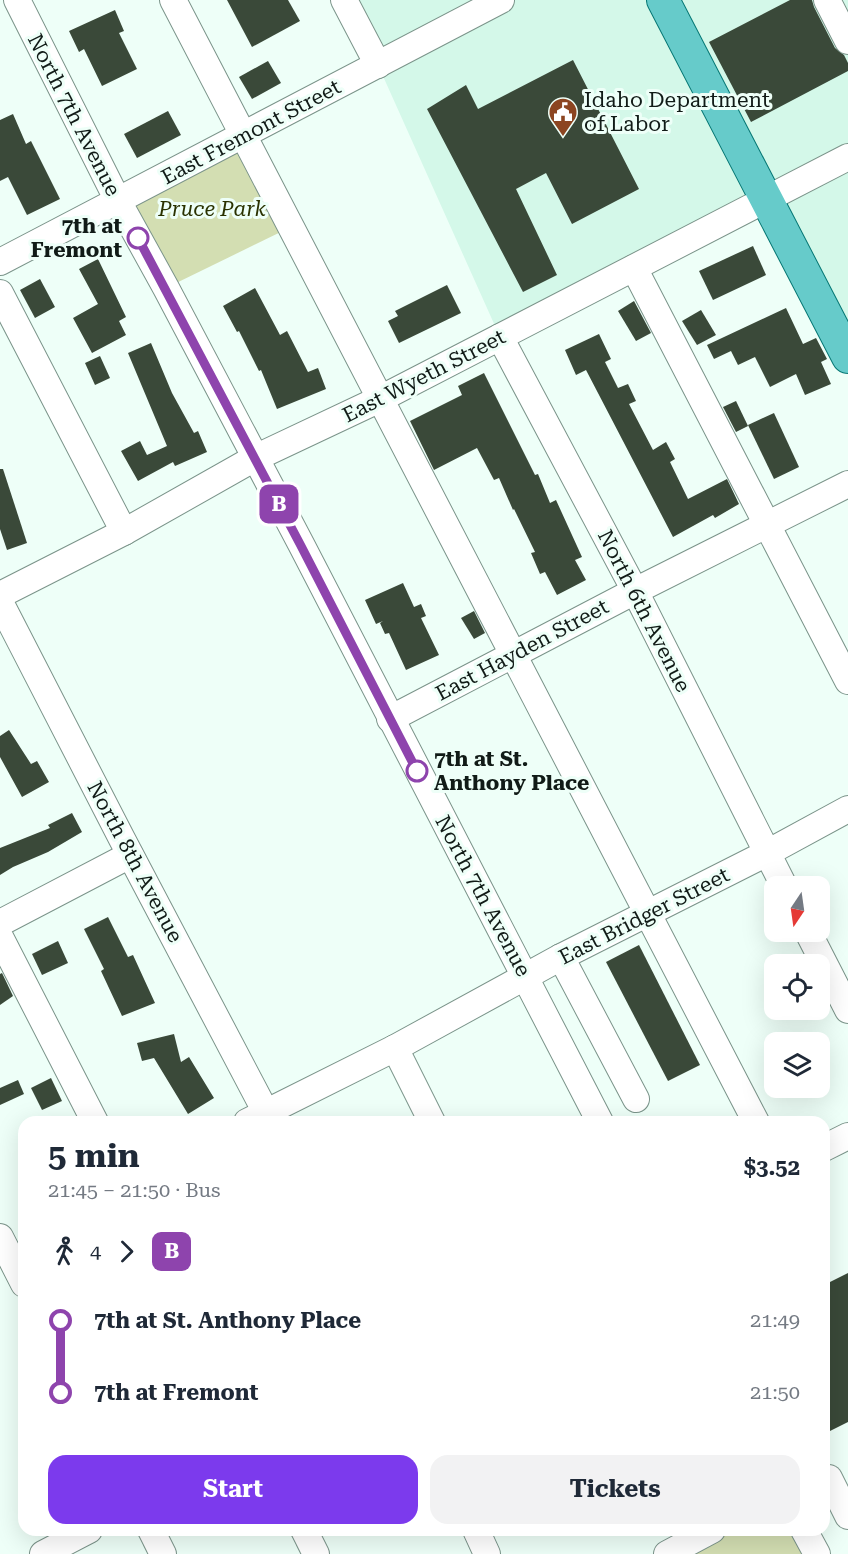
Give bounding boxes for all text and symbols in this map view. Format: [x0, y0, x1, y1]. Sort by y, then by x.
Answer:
street label: North 7th Avenue [23, 30, 125, 200]
street label: East Fremont Street [157, 75, 345, 189]
place label: Idaho Department of Labor [584, 88, 770, 136]
public building icon: Idaho Department of Labor [547, 96, 579, 138]
park label: Pruce Park [157, 197, 266, 221]
place label: 7th at Fremont [31, 214, 122, 262]
marker: 7th at Fremont [127, 227, 149, 249]
street label: East Wyeth Street [339, 325, 510, 427]
line badge: B [260, 484, 298, 524]
text: B [271, 492, 287, 516]
street label: North 6th Avenue [593, 526, 695, 696]
street label: East Hayden Street [431, 594, 613, 706]
place label: 7th at St. Anthony Place [434, 747, 589, 795]
marker: 7th at St. Anthony Place [406, 760, 428, 782]
street label: North 8th Avenue [82, 777, 188, 947]
street label: North 7th Avenue [430, 811, 536, 981]
street label: East Bridger Street [555, 863, 733, 969]
north arrow [764, 876, 830, 942]
map controls [764, 876, 830, 1098]
button: locate [764, 954, 830, 1020]
button: layers [764, 1032, 830, 1098]
text: 5 min [48, 1136, 140, 1175]
text: $3.52 [744, 1155, 800, 1180]
text: 21:45 – 21:50 · Bus [48, 1178, 220, 1202]
icon: walk [48, 1235, 81, 1268]
icon: forward [110, 1235, 143, 1268]
text: 4 [90, 1239, 101, 1263]
text: B [164, 1239, 179, 1263]
text: 7th at St. Anthony Place [94, 1308, 361, 1333]
text: 21:49 [750, 1308, 800, 1332]
text: 7th at Fremont [94, 1380, 258, 1405]
text: 21:50 [750, 1380, 800, 1404]
button: Start [48, 1455, 418, 1524]
button: Tickets [430, 1455, 800, 1524]

